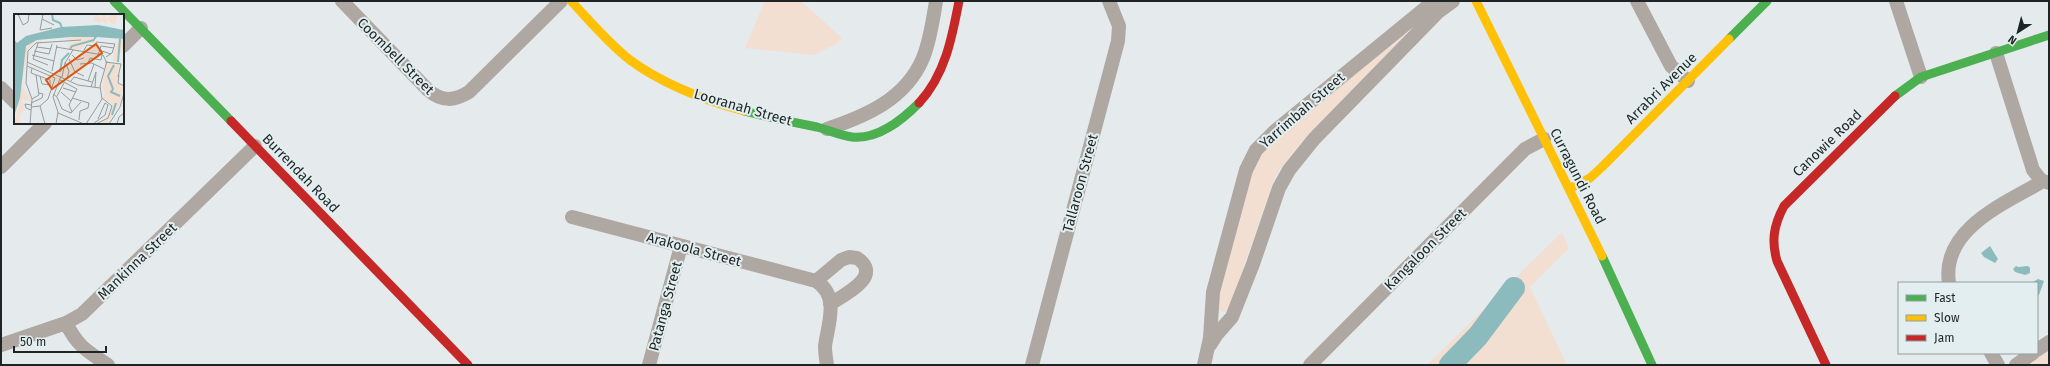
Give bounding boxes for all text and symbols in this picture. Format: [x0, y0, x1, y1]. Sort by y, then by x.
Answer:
north arrow [1998, 12, 2038, 52]
inset map [14, 14, 124, 124]
street label: Coombell Street [354, 14, 438, 99]
text: N [2006, 32, 2019, 47]
street label: Arrabri Avenue [1622, 49, 1701, 128]
street label: Yarrimbah Street [1257, 68, 1349, 152]
street label: Looranah Street [692, 85, 795, 130]
street label: Canowie Road [1789, 106, 1865, 180]
street label: Curragundi Road [1546, 125, 1609, 227]
street label: Burrendah Road [259, 130, 343, 216]
street label: Tallaroon Street [1059, 131, 1102, 234]
street label: Kangaloon Street [1381, 204, 1470, 294]
street label: Mankinna Street [94, 219, 181, 303]
street label: Arakoola Street [645, 229, 744, 271]
street label: Patanga Street [645, 259, 686, 353]
legend [1898, 282, 2038, 354]
text: Fast [1934, 291, 1956, 305]
text: Slow [1934, 311, 1960, 325]
scale bar [14, 328, 106, 354]
text: Jam [1934, 331, 1954, 345]
text: 50 m [20, 335, 46, 349]

